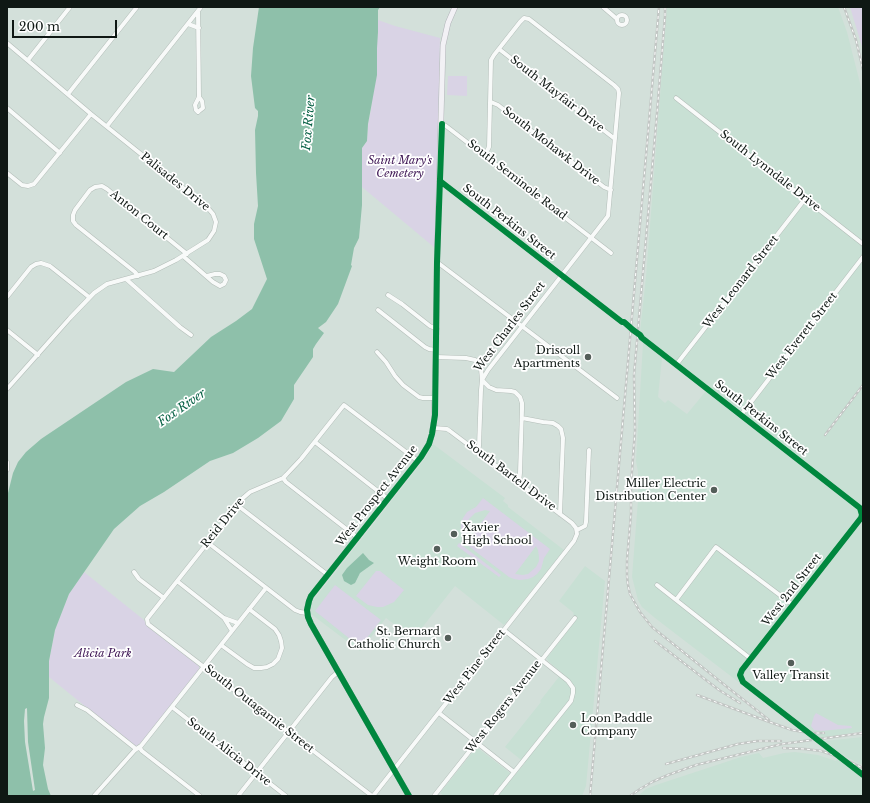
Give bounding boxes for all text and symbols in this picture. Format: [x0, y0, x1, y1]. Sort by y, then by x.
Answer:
scale bar [14, 12, 119, 38]
text: 200 m [19, 19, 60, 34]
street label: South Mayfair Drive [507, 53, 607, 135]
water label: Fox River [299, 95, 319, 151]
street label: South Mohawk Drive [500, 104, 602, 188]
street label: South Lynndale Drive [717, 128, 823, 214]
street label: South Seminole Road [465, 137, 569, 223]
street label: Palisades Drive [138, 150, 212, 214]
park label: Saint Mary's Cemetery [368, 154, 432, 180]
street label: South Perkins Street [460, 182, 558, 262]
street label: Anton Court [107, 188, 171, 242]
street label: West Leonard Street [700, 233, 782, 331]
street label: West Charles Street [472, 279, 548, 375]
street label: West Everett Street [764, 290, 840, 382]
place label: Driscoll Apartments [514, 344, 580, 370]
marker: Driscoll Apartments [583, 352, 593, 362]
street label: South Perkins Street [712, 378, 810, 458]
water label: Fox River [155, 386, 209, 430]
street label: South Bartell Drive [464, 438, 558, 514]
street label: West Prospect Avenue [333, 443, 421, 549]
place label: Miller Electric Distribution Center [596, 477, 706, 503]
marker: Miller Electric Distribution Center [709, 485, 719, 495]
street label: Reid Drive [199, 495, 247, 551]
place label: Xavier High School [462, 521, 532, 547]
marker: Xavier High School [449, 529, 459, 539]
marker: Weight Room [432, 544, 442, 554]
street label: West 2nd Street [759, 551, 825, 629]
place label: Weight Room [398, 555, 476, 569]
place label: St. Bernard Catholic Church [347, 625, 440, 651]
street label: West Pine Street [441, 627, 509, 707]
marker: St. Bernard Catholic Church [443, 633, 453, 643]
park label: Alicia Park [74, 647, 132, 661]
street label: West Rogers Avenue [464, 658, 544, 756]
marker: Valley Transit [786, 658, 796, 668]
street label: South Outagamie Street [202, 662, 316, 756]
place label: Valley Transit [752, 669, 830, 683]
place label: Loon Paddle Company [581, 712, 652, 738]
street label: South Alicia Drive [184, 715, 274, 789]
marker: Loon Paddle Company [568, 720, 578, 730]

